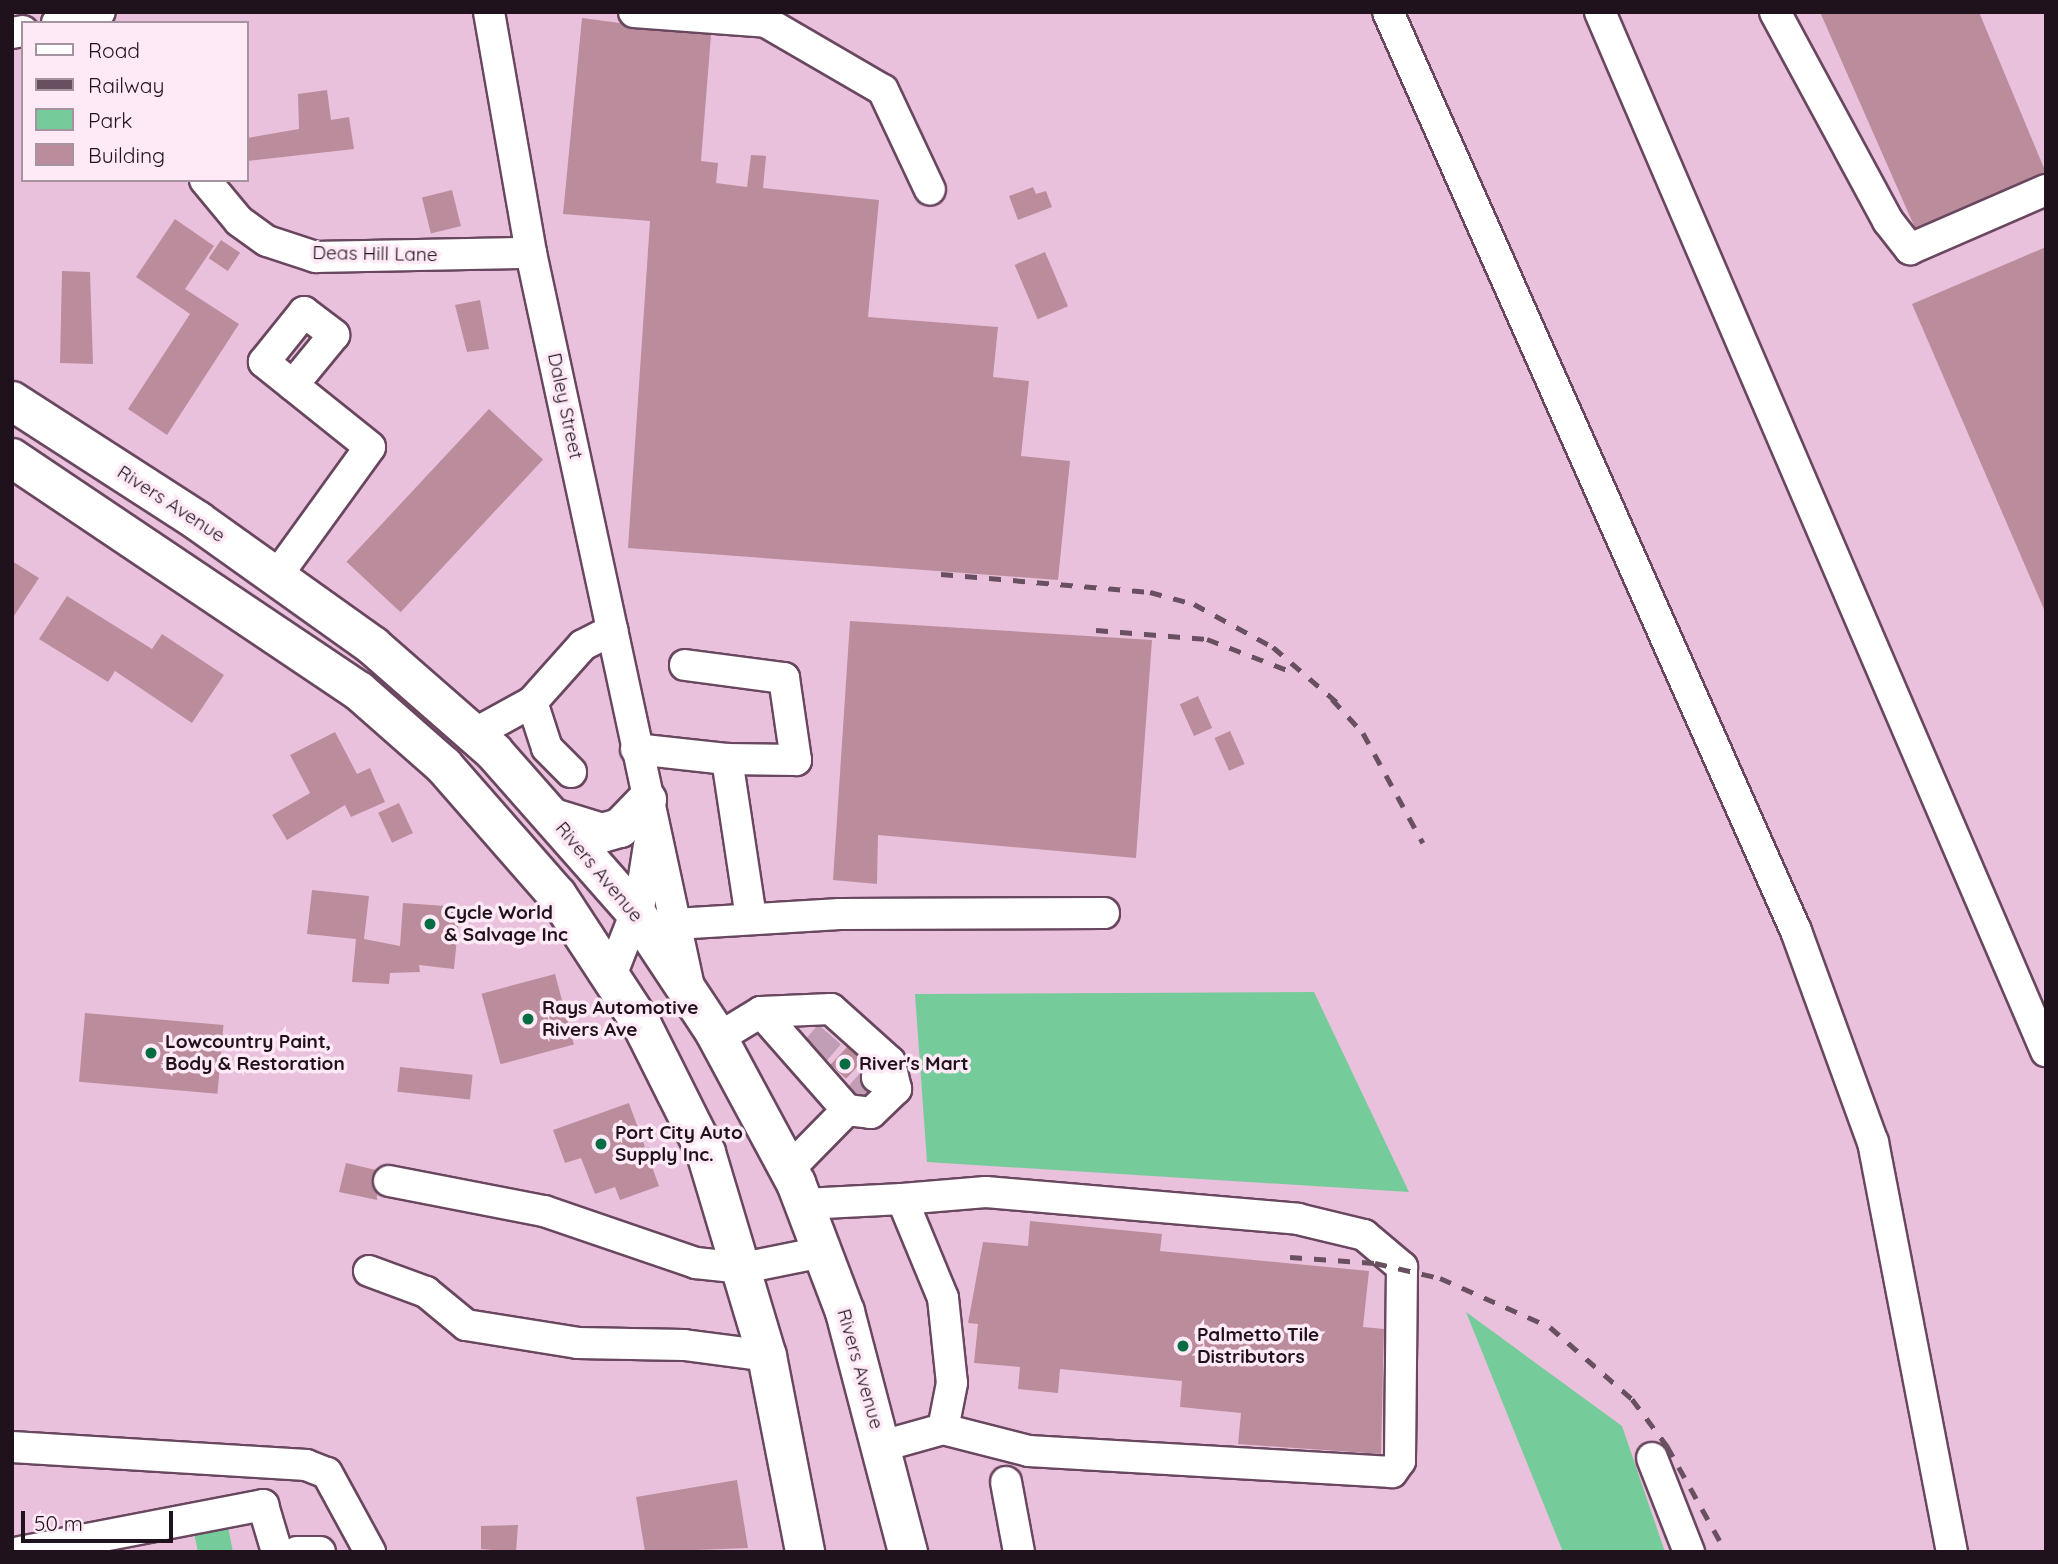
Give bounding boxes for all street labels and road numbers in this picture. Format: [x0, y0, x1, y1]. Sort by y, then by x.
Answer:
street label: Deas Hill Lane [312, 242, 438, 266]
street label: Daley Street [543, 351, 587, 461]
street label: Rivers Avenue [113, 461, 229, 547]
street label: Rivers Avenue [550, 817, 648, 927]
street label: Rivers Avenue [832, 1306, 888, 1432]

